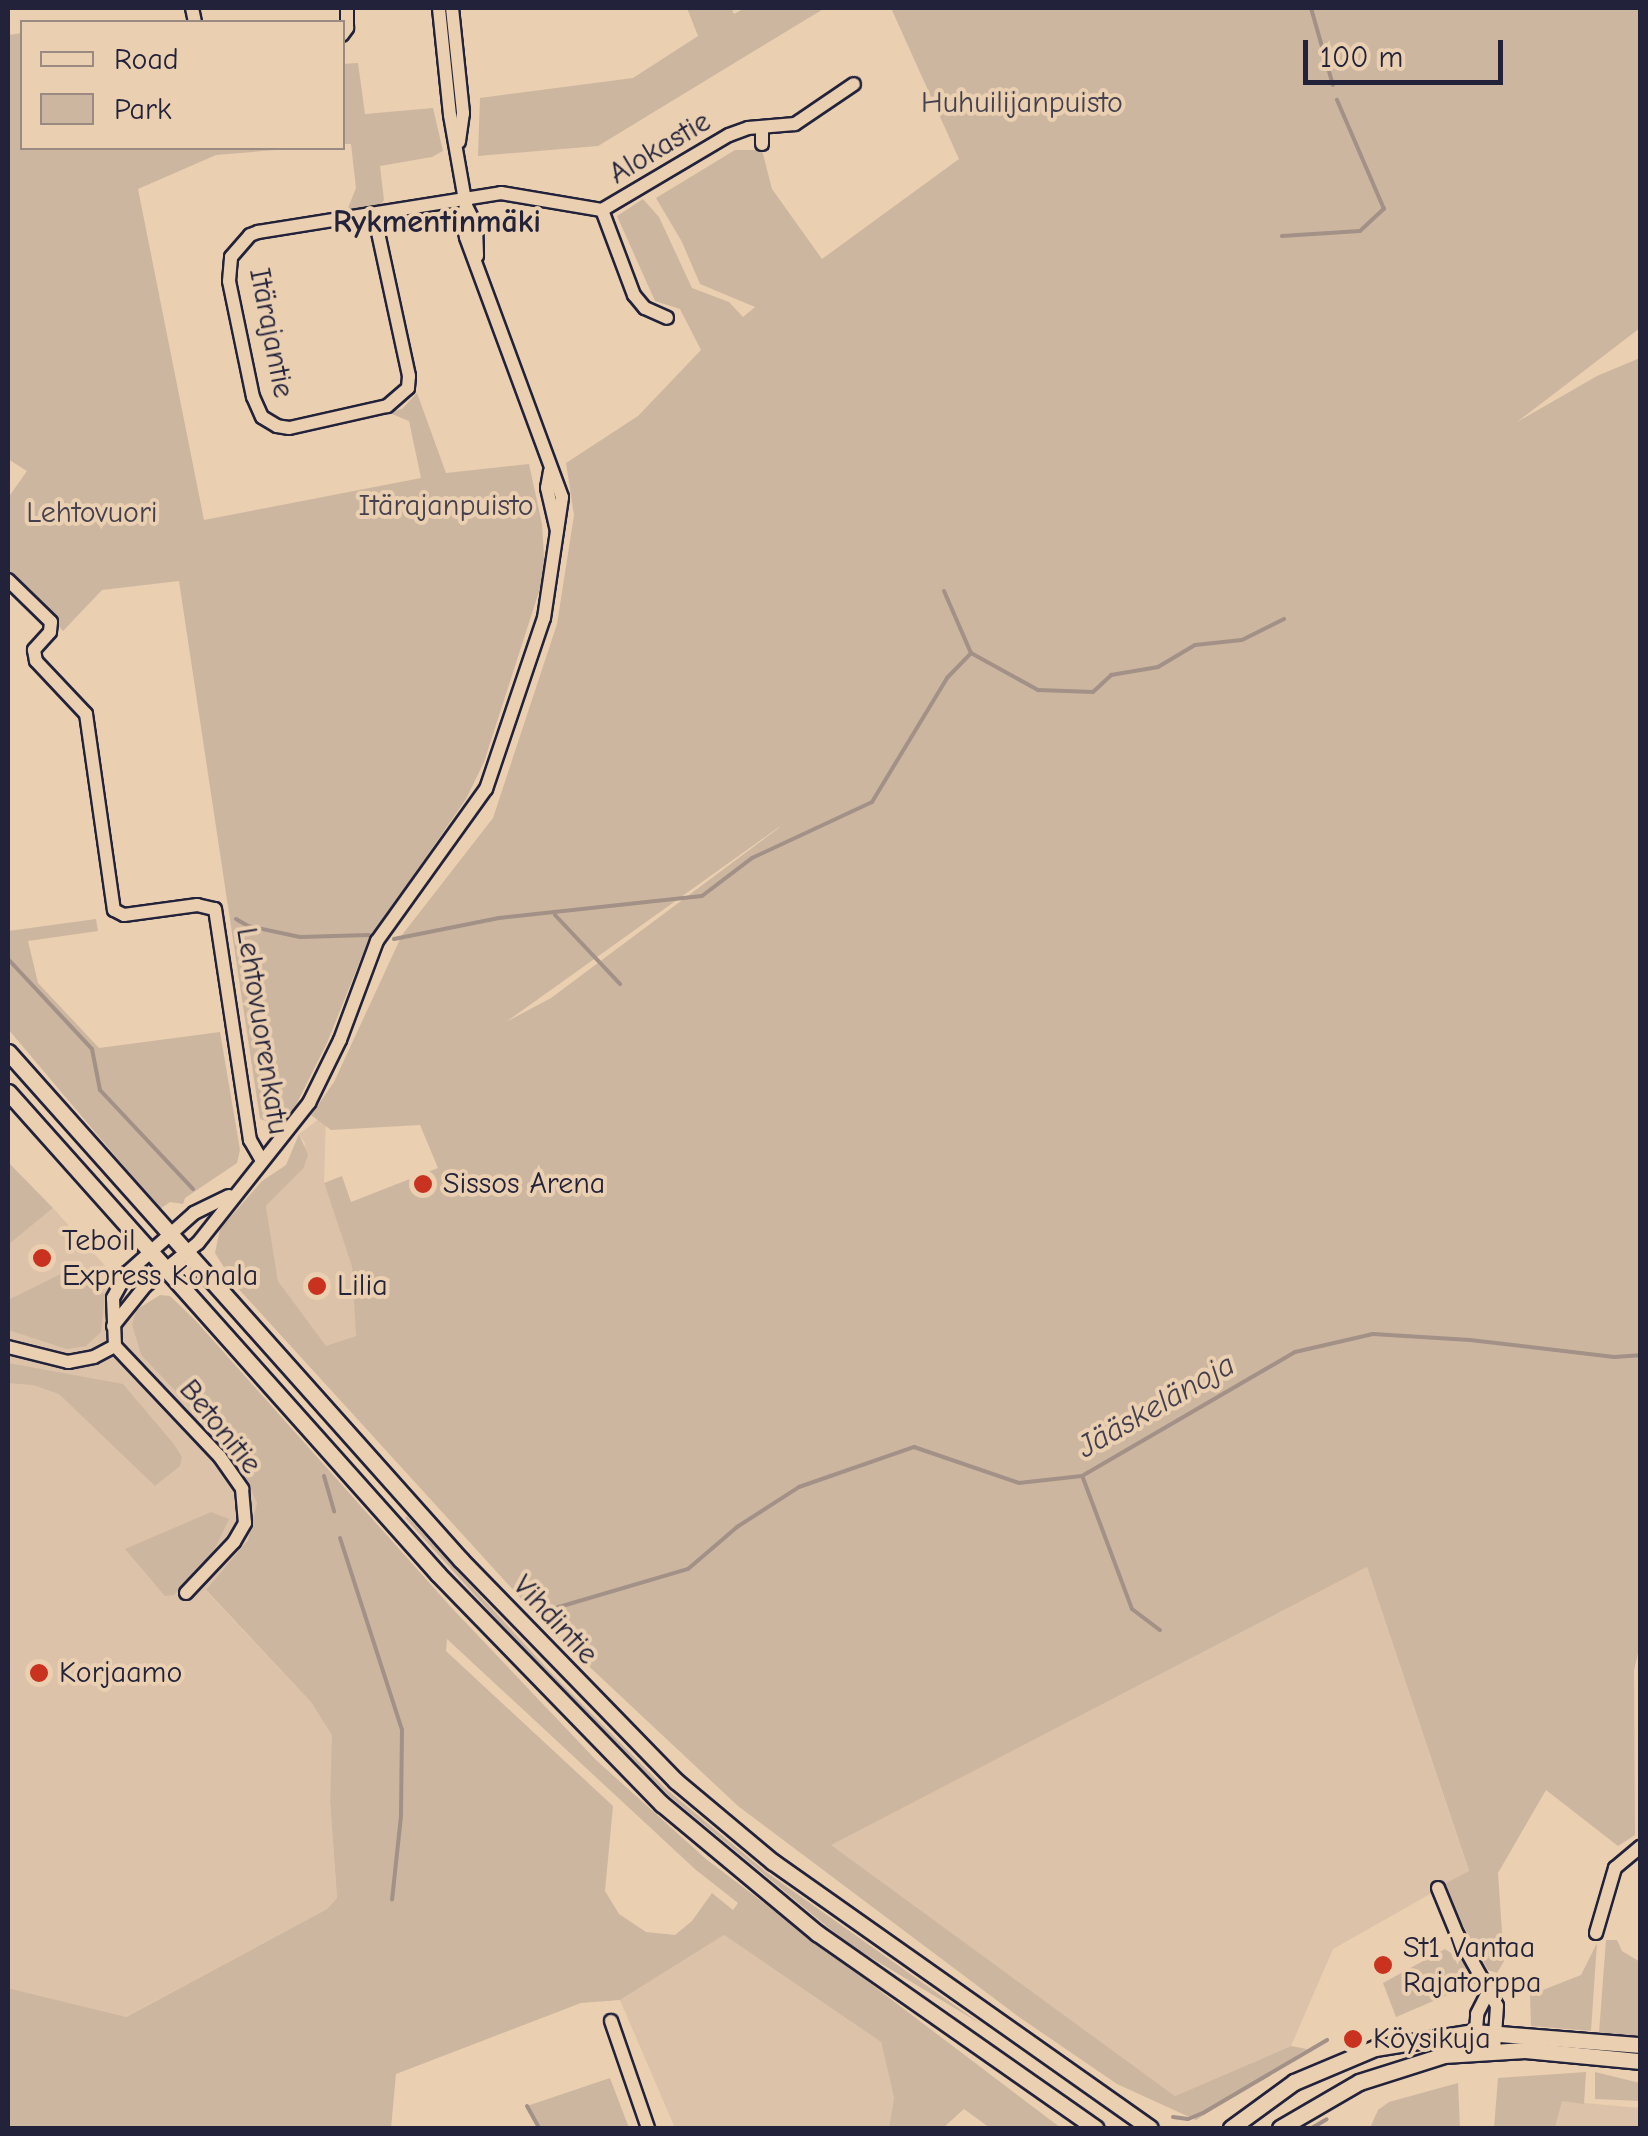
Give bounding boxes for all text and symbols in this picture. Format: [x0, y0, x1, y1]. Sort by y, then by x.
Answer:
legend [20, 20, 345, 150]
scale bar [1308, 20, 1508, 82]
text: 100 m [1320, 40, 1403, 75]
text: Road [114, 42, 179, 77]
park label: Huhuilijanpuisto [921, 85, 1123, 121]
text: Park [114, 92, 171, 127]
street label: Alokastie [603, 104, 717, 192]
district label: Rykmentinmäki [333, 203, 541, 241]
street label: Itärajantie [241, 265, 301, 401]
park label: Itärajanpuisto [358, 488, 534, 524]
park label: Lehtovuori [26, 495, 158, 531]
street label: Lehtovuorenkatu [228, 925, 296, 1137]
place label: Sissos Arena [443, 1166, 605, 1202]
marker: Sissos Arena [412, 1173, 434, 1195]
place label: Teboil Express Konala [62, 1223, 258, 1294]
marker: Teboil Express Konala [31, 1247, 53, 1269]
place label: Lilia [337, 1268, 388, 1304]
marker: Lilia [306, 1275, 328, 1297]
water label: Jääskelänoja [1071, 1346, 1241, 1466]
street label: Betonitie [171, 1373, 269, 1481]
street label: Vihdintie [505, 1568, 605, 1672]
place label: Korjaamo [59, 1655, 182, 1691]
marker: Korjaamo [28, 1662, 50, 1684]
place label: St1 Vantaa Rajatorppa [1403, 1930, 1541, 2000]
marker: St1 Vantaa Rajatorppa [1372, 1954, 1394, 1976]
place label: Köysikuja [1373, 2021, 1491, 2057]
marker: Köysikuja [1342, 2028, 1364, 2050]

